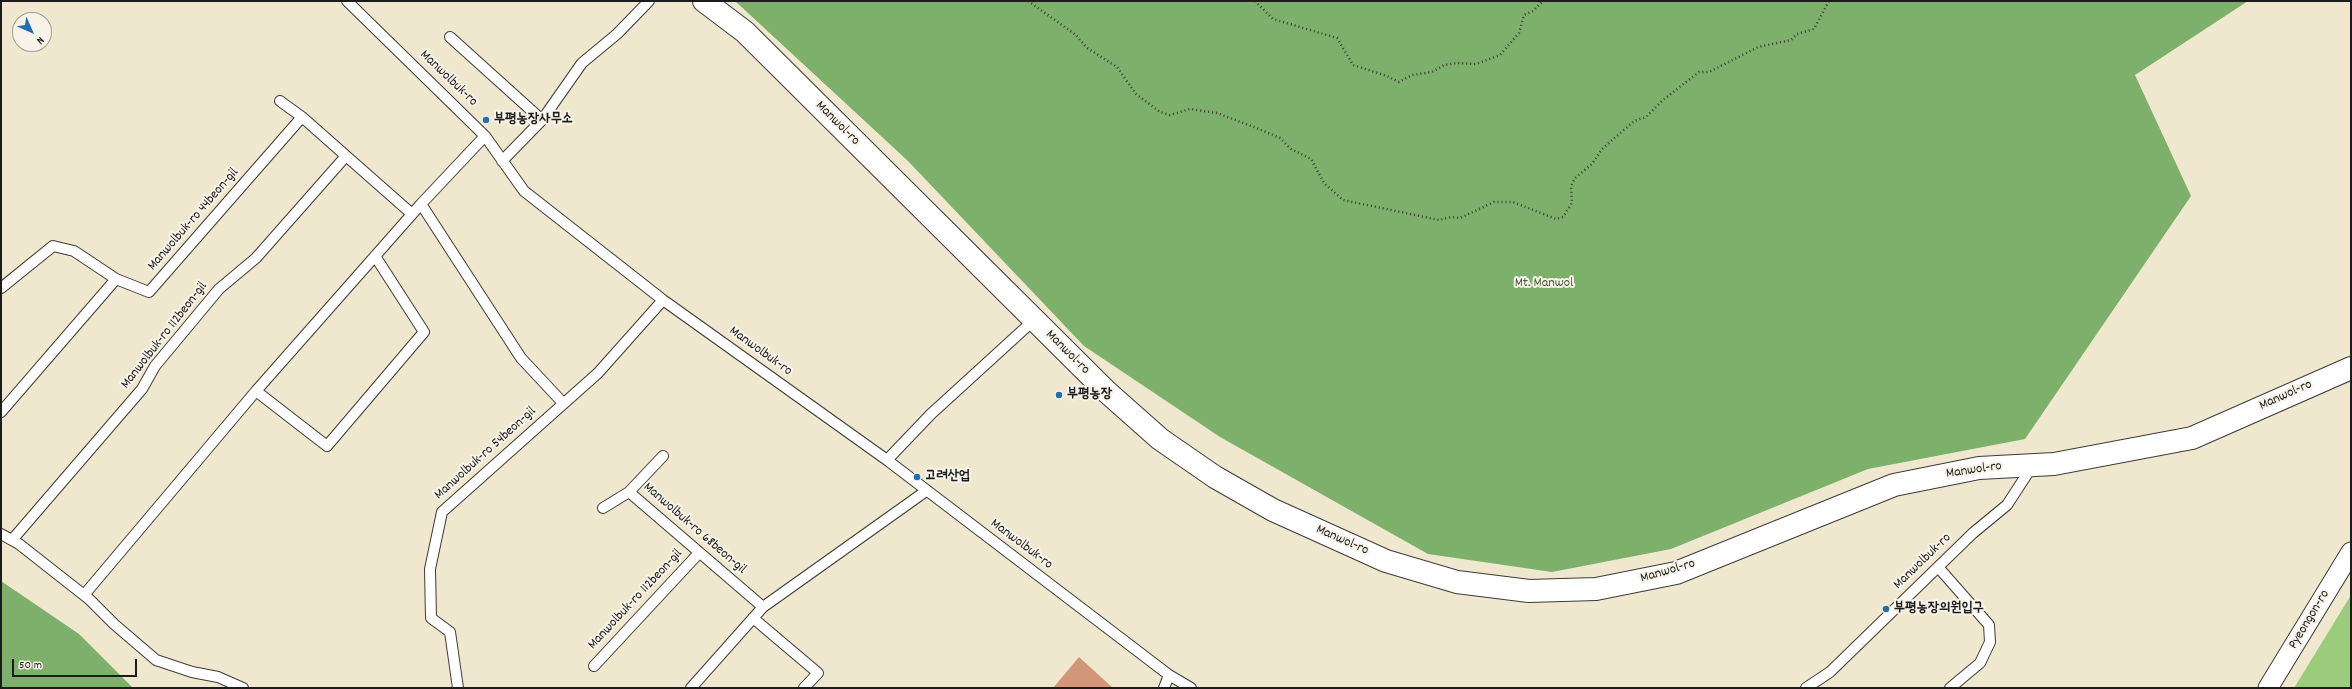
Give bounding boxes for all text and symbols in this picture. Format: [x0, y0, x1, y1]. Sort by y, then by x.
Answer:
north arrow [12, 12, 52, 52]
text: N [32, 32, 47, 47]
street label: Manwolbuk-ro [416, 47, 480, 111]
street label: Manwol-ro [811, 98, 863, 150]
place label: 부평농장사무소 [494, 112, 573, 128]
marker: 부평농장사무소 [481, 115, 491, 125]
street label: Manwolbuk-ro 44beon-gil [145, 165, 243, 275]
park label: Mt. Manwol [1515, 276, 1573, 292]
street label: Manwolbuk-ro 112beon-gil [118, 279, 212, 393]
street label: Manwolbuk-ro [725, 323, 795, 381]
street label: Manwol-ro [1041, 327, 1093, 379]
street label: Manwol-ro [2257, 377, 2315, 415]
place label: 부평농장 [1067, 387, 1112, 403]
marker: 부평농장 [1054, 390, 1064, 400]
street label: Manwolbuk-ro 54beon-gil [432, 404, 540, 504]
street label: Manwol-ro [1945, 459, 2003, 483]
place label: 고려산업 [925, 469, 970, 485]
marker: 고려산업 [912, 472, 922, 482]
street label: Manwolbuk-ro 68beon-gil [639, 480, 749, 578]
street label: Manwolbuk-ro [986, 516, 1056, 574]
street label: Manwol-ro [1313, 522, 1371, 560]
street label: Manwolbuk-ro [1891, 530, 1955, 594]
street label: Manwolbuk-ro 112beon-gil [585, 546, 687, 654]
street label: Manwol-ro [1639, 556, 1697, 588]
street label: Pyeongon-ro [2286, 587, 2334, 653]
place label: 부평농장의원입구 [1894, 601, 1984, 617]
marker: 부평농장의원입구 [1881, 604, 1891, 614]
scale bar [14, 651, 139, 677]
text: 50 m [19, 657, 42, 674]

